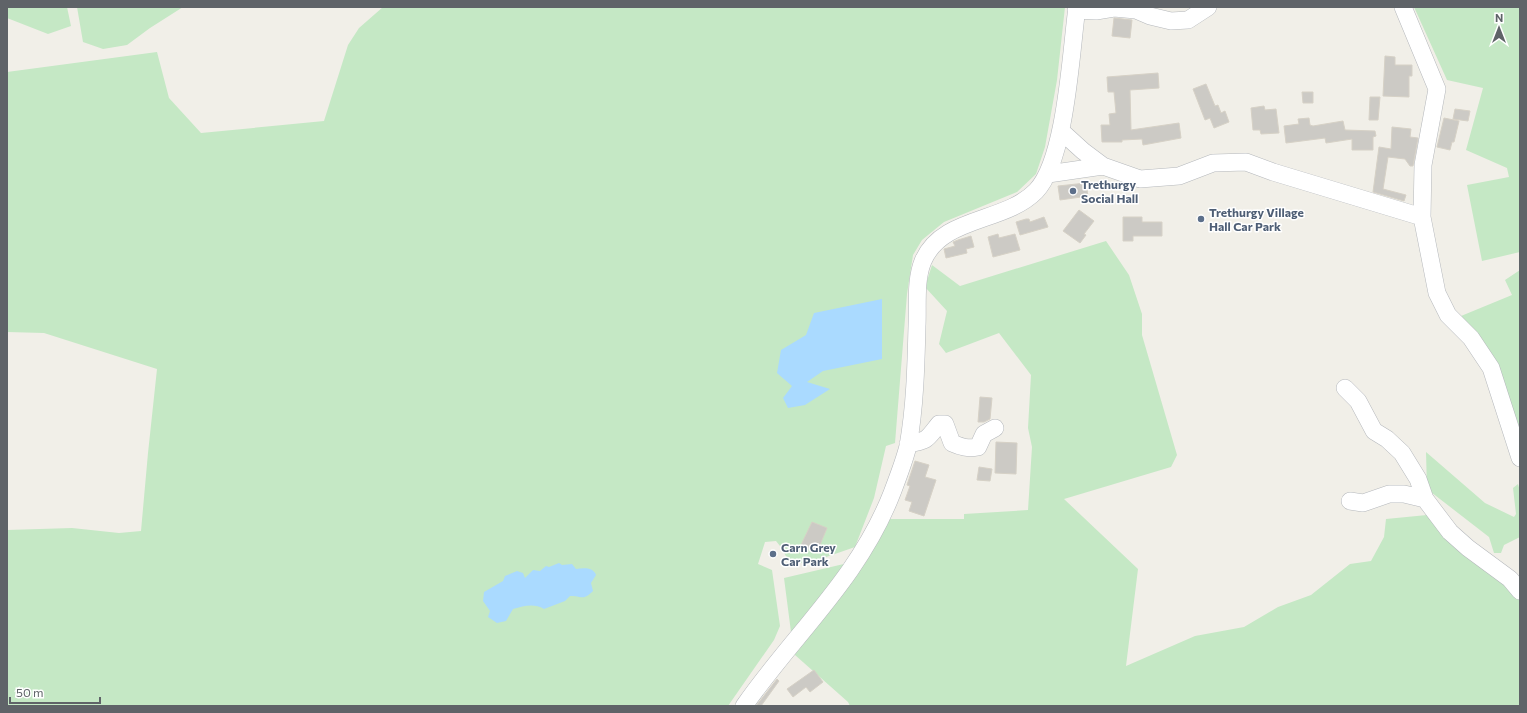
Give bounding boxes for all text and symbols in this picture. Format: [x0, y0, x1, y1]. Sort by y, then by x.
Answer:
north arrow [1479, 8, 1519, 48]
text: N [1495, 11, 1503, 24]
place label: Trethurgy Social Hall [1081, 177, 1138, 205]
marker: Trethurgy Social Hall [1068, 186, 1078, 196]
place label: Trethurgy Village Hall Car Park [1209, 205, 1304, 233]
marker: Trethurgy Village Hall Car Park [1196, 214, 1206, 224]
place label: Carn Grey Car Park [781, 540, 836, 568]
marker: Carn Grey Car Park [768, 549, 778, 559]
scale bar [10, 679, 100, 705]
text: 50 m [16, 685, 44, 699]

